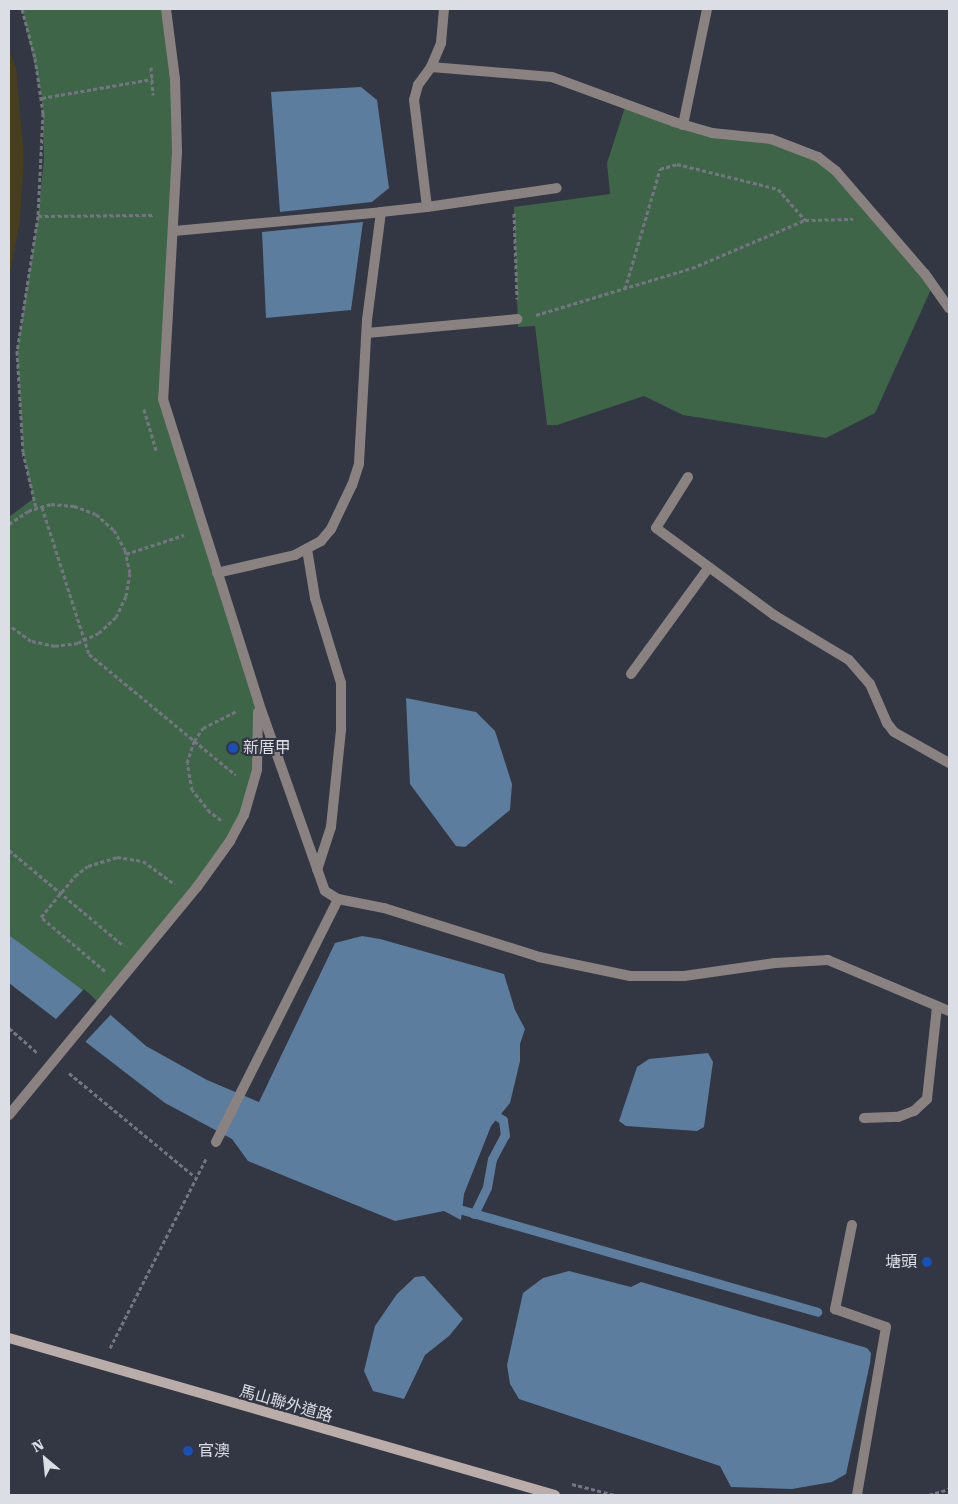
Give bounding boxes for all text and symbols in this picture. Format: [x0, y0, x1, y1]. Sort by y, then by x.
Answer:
place label: 新厝甲 [243, 738, 291, 758]
marker: 新厝甲 [227, 742, 239, 754]
place label: 塘頭 [885, 1252, 917, 1272]
marker: 塘頭 [921, 1256, 933, 1268]
street label: 馬山聯外道路 [237, 1382, 335, 1426]
north arrow [20, 1434, 70, 1484]
text: N [29, 1436, 46, 1455]
place label: 官澳 [198, 1441, 230, 1461]
marker: 官澳 [182, 1445, 194, 1457]

